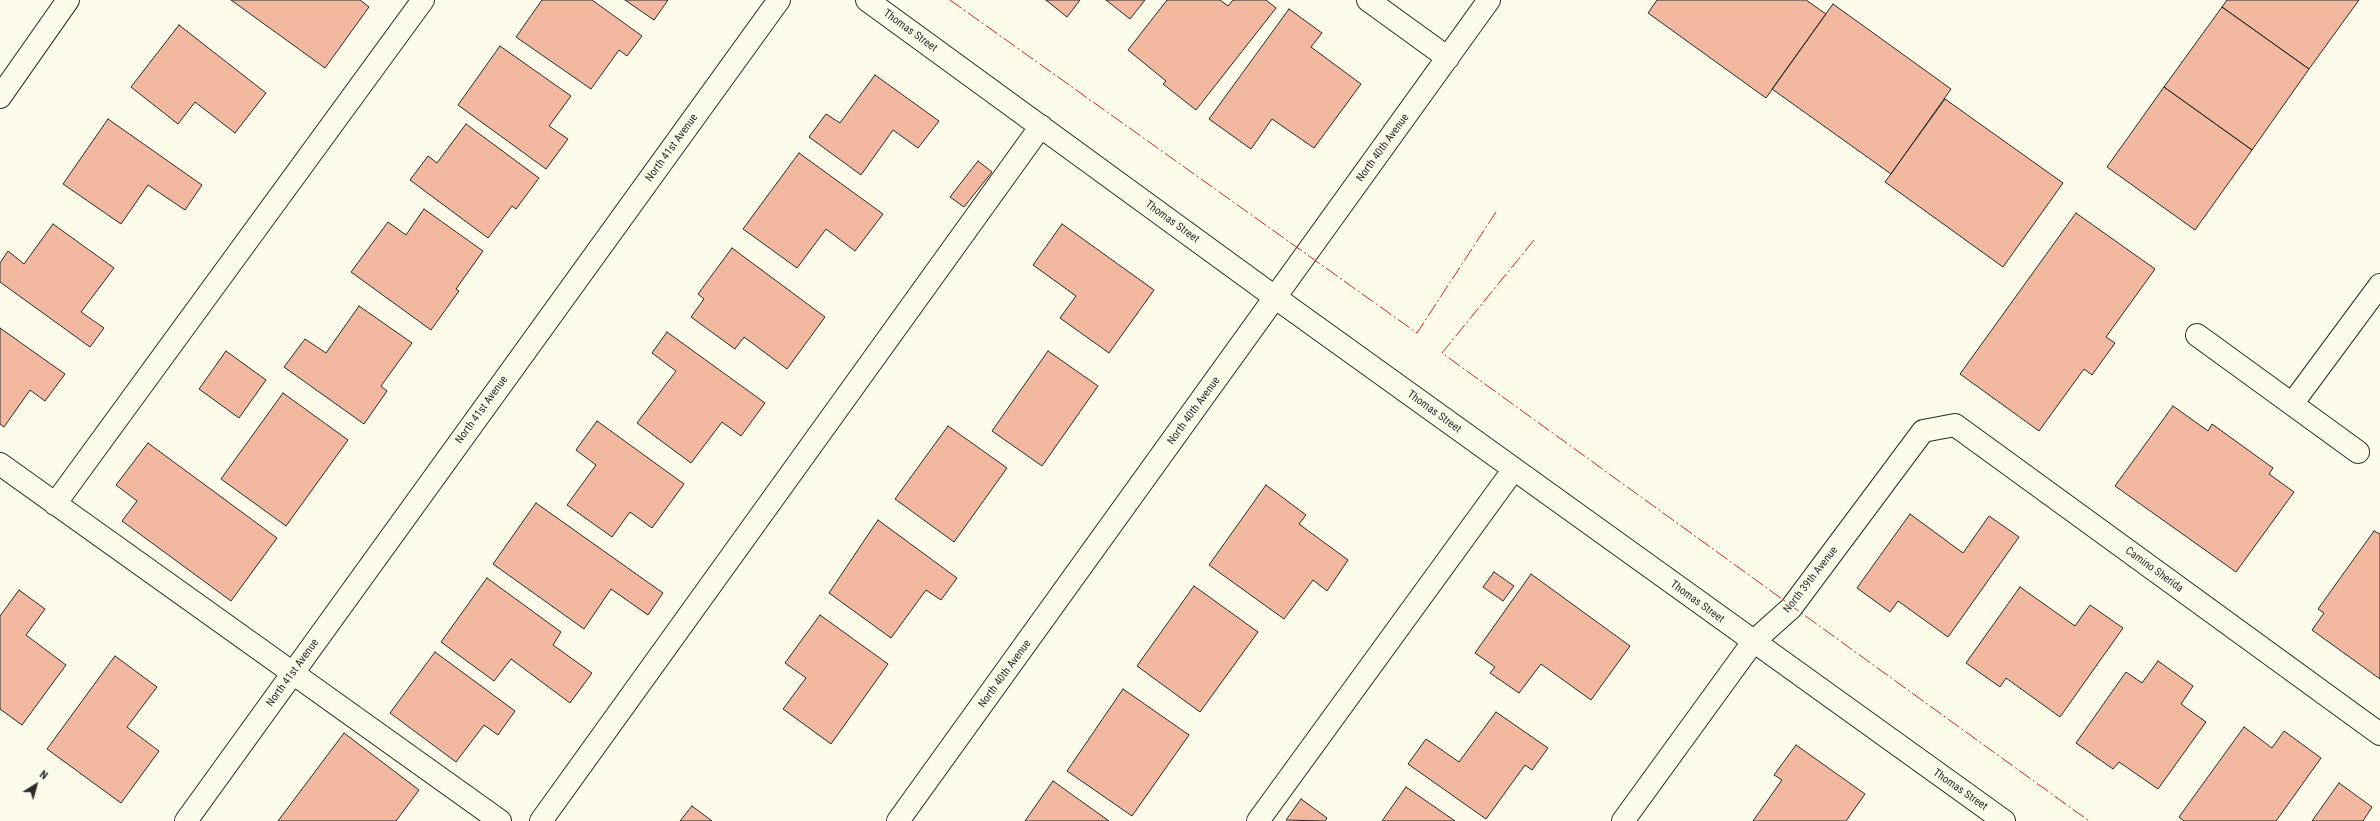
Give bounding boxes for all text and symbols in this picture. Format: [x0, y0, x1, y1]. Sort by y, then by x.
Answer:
street label: Thomas Street [880, 7, 940, 55]
street label: North 40th Avenue [1354, 111, 1412, 185]
street label: North 41st Avenue [643, 112, 701, 184]
street label: Thomas Street [1142, 198, 1202, 246]
street label: North 41st Avenue [453, 374, 511, 446]
street label: North 40th Avenue [1165, 374, 1223, 448]
street label: Thomas Street [1404, 388, 1464, 436]
street label: North 39th Avenue [1781, 544, 1841, 616]
street label: Camino Sherida [2122, 545, 2186, 595]
street label: Thomas Street [1667, 578, 1727, 626]
street label: North 41st Avenue [264, 637, 322, 709]
street label: North 40th Avenue [976, 637, 1034, 711]
north arrow [16, 765, 56, 805]
street label: Thomas Street [1930, 766, 1990, 814]
text: N [37, 768, 50, 782]

